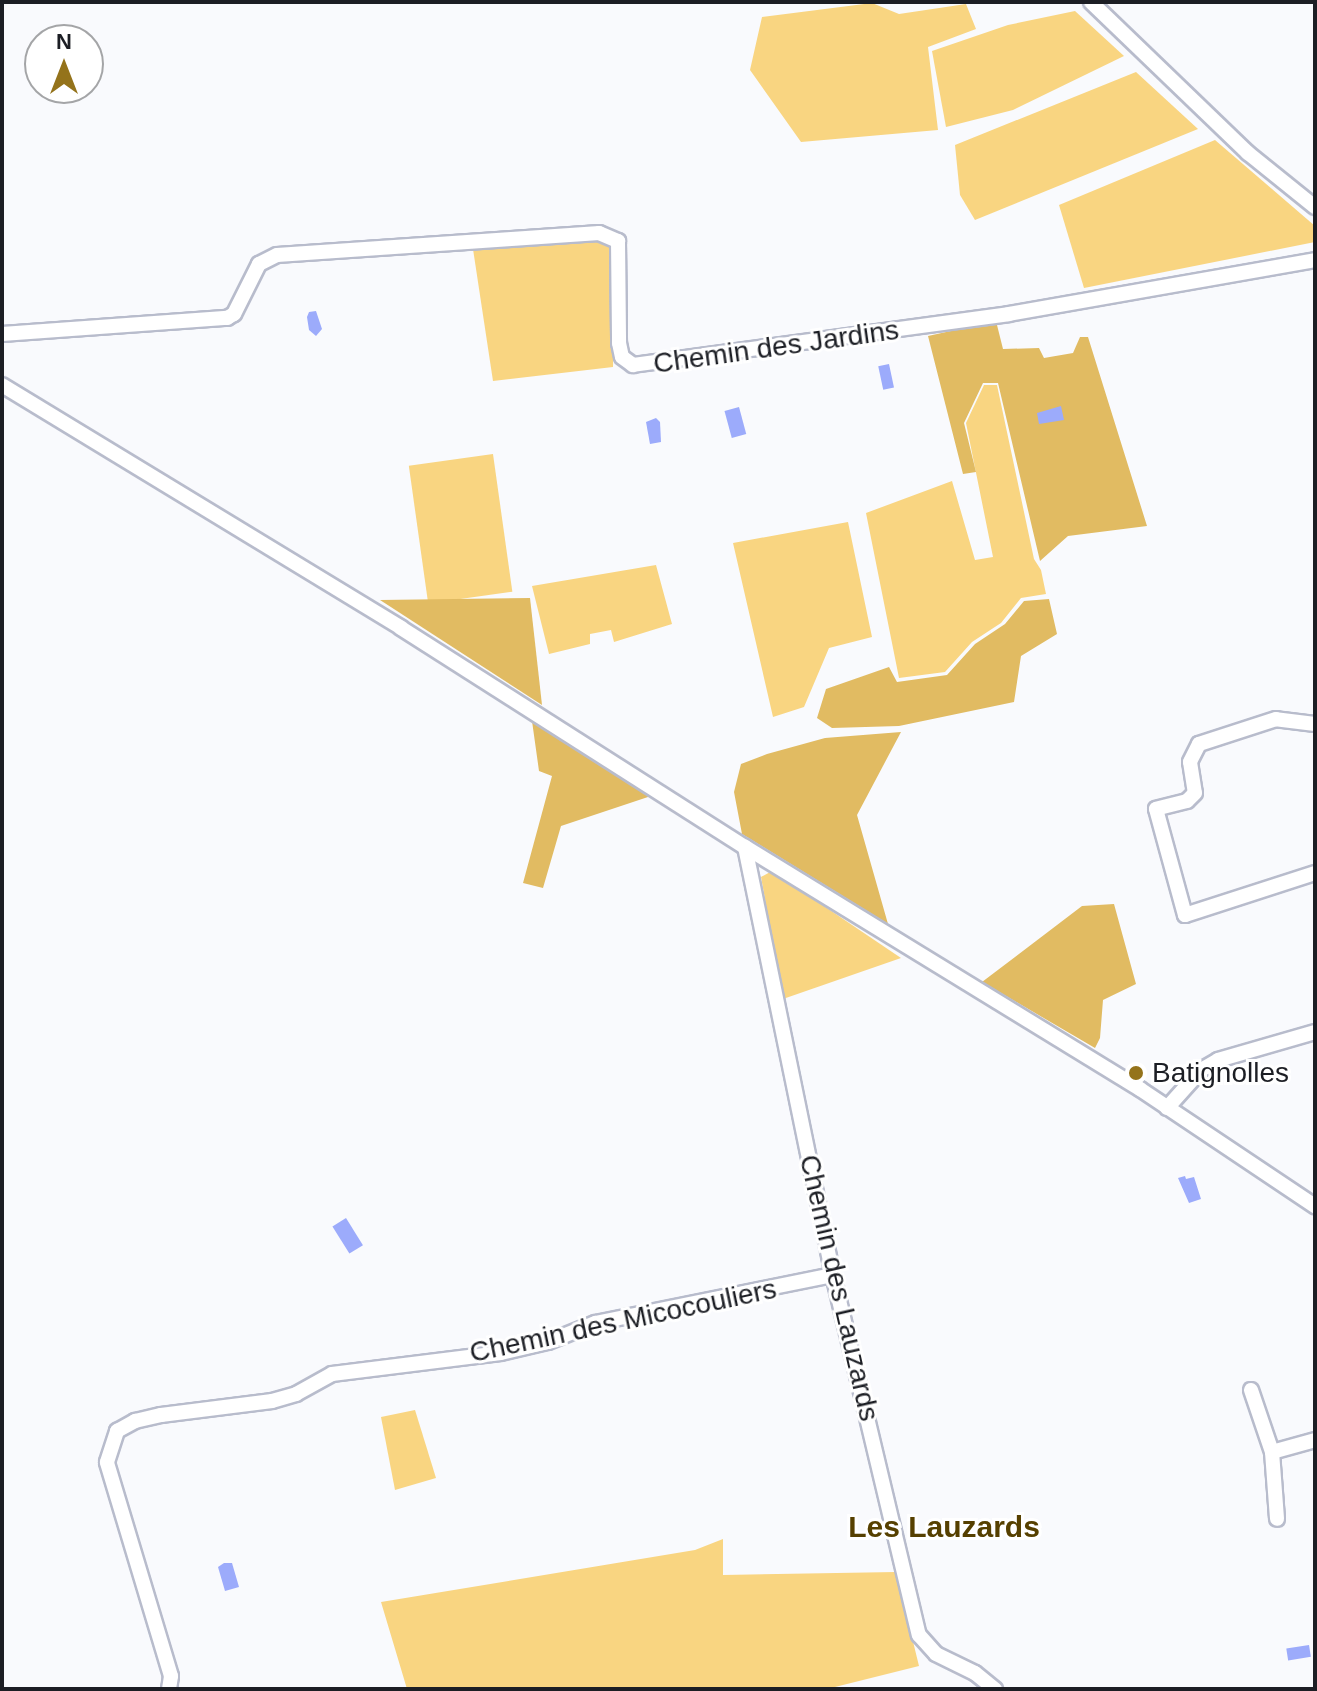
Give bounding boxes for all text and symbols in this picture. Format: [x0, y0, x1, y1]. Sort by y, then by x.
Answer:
north arrow [24, 24, 104, 104]
text: N [56, 29, 72, 54]
street label: Chemin des Jardins [651, 313, 901, 381]
place label: Batignolles [1152, 1056, 1289, 1090]
marker: Batignolles [1127, 1064, 1145, 1082]
street label: Chemin des Lauzards [792, 1152, 886, 1424]
street label: Chemin des Micocouliers [467, 1272, 779, 1370]
district label: Les Lauzards [848, 1509, 1040, 1545]

